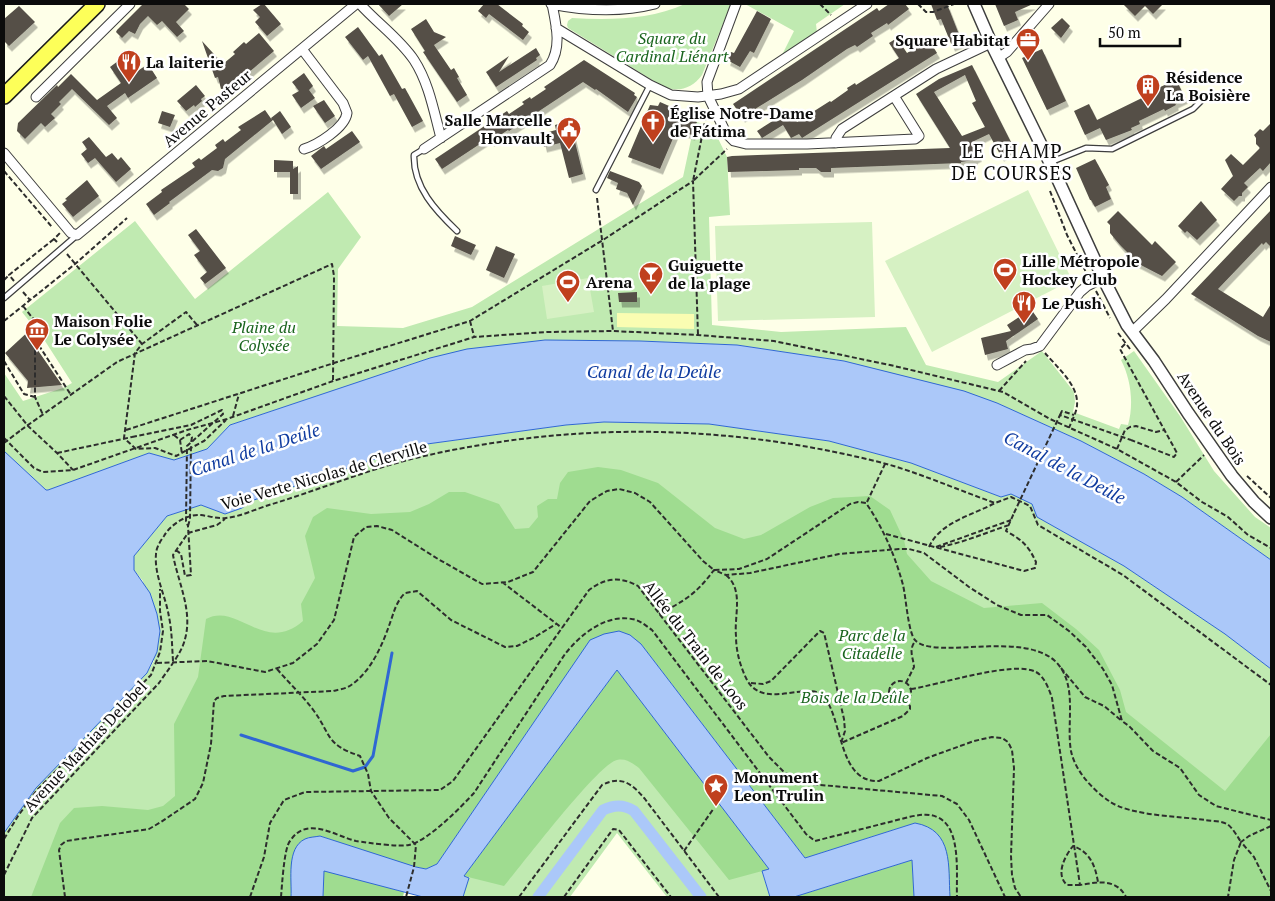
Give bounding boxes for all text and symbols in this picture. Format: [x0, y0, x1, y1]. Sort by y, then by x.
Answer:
scale bar [1100, 15, 1180, 47]
text: 50 m [1108, 22, 1141, 42]
park label: Square du Cardinal Liénart [616, 27, 729, 67]
office icon: Square Habitat [1015, 27, 1041, 61]
place label: Square Habitat [895, 29, 1011, 51]
restaurant icon: La laiterie [116, 49, 142, 83]
place label: La laiterie [146, 51, 224, 73]
street label: Avenue Pasteur [158, 64, 257, 152]
place label: Résidence La Boisière [1166, 66, 1251, 106]
building icon: Résidence La Boisière [1135, 73, 1161, 107]
place label: Église Notre-Dame de Fátima [670, 102, 814, 142]
place label: Salle Marcelle Honvault [445, 109, 553, 149]
church icon: Église Notre-Dame de Fátima [640, 109, 666, 143]
public building icon: Salle Marcelle Honvault [556, 116, 582, 150]
district label: LE CHAMP DE COURSES [951, 138, 1073, 185]
place label: Lille Métropole Hockey Club [1022, 250, 1140, 290]
place label: Guiguette de la plage [668, 254, 751, 294]
sports icon: Lille Métropole Hockey Club [992, 257, 1018, 291]
bar icon: Guiguette de la plage [638, 261, 664, 295]
sports icon: Arena [555, 269, 581, 303]
place label: Arena [586, 271, 632, 293]
restaurant icon: Le Push [1011, 290, 1037, 324]
place label: Le Push [1042, 292, 1103, 314]
place label: Maison Folie Le Colysée [54, 310, 153, 350]
park label: Plaine du Colysée [231, 316, 296, 356]
museum icon: Maison Folie Le Colysée [24, 317, 50, 351]
water label: Canal de la Deûle [587, 359, 721, 383]
street label: Avenue du Bois [1173, 367, 1252, 469]
water label: Canal de la Deûle [187, 417, 323, 481]
water label: Canal de la Deûle [1000, 425, 1130, 509]
street label: Voie Verte Nicolas de Clerville [218, 435, 430, 515]
street label: Allée du Train de Loos [639, 576, 754, 714]
park label: Parc de la Citadelle [837, 624, 906, 664]
street label: Avenue Mathias Delobel [18, 676, 152, 816]
park label: Bois de la Deûle [800, 686, 909, 708]
place label: Monument Leon Trulin [734, 766, 825, 806]
place icon: Monument Leon Trulin [703, 773, 729, 807]

